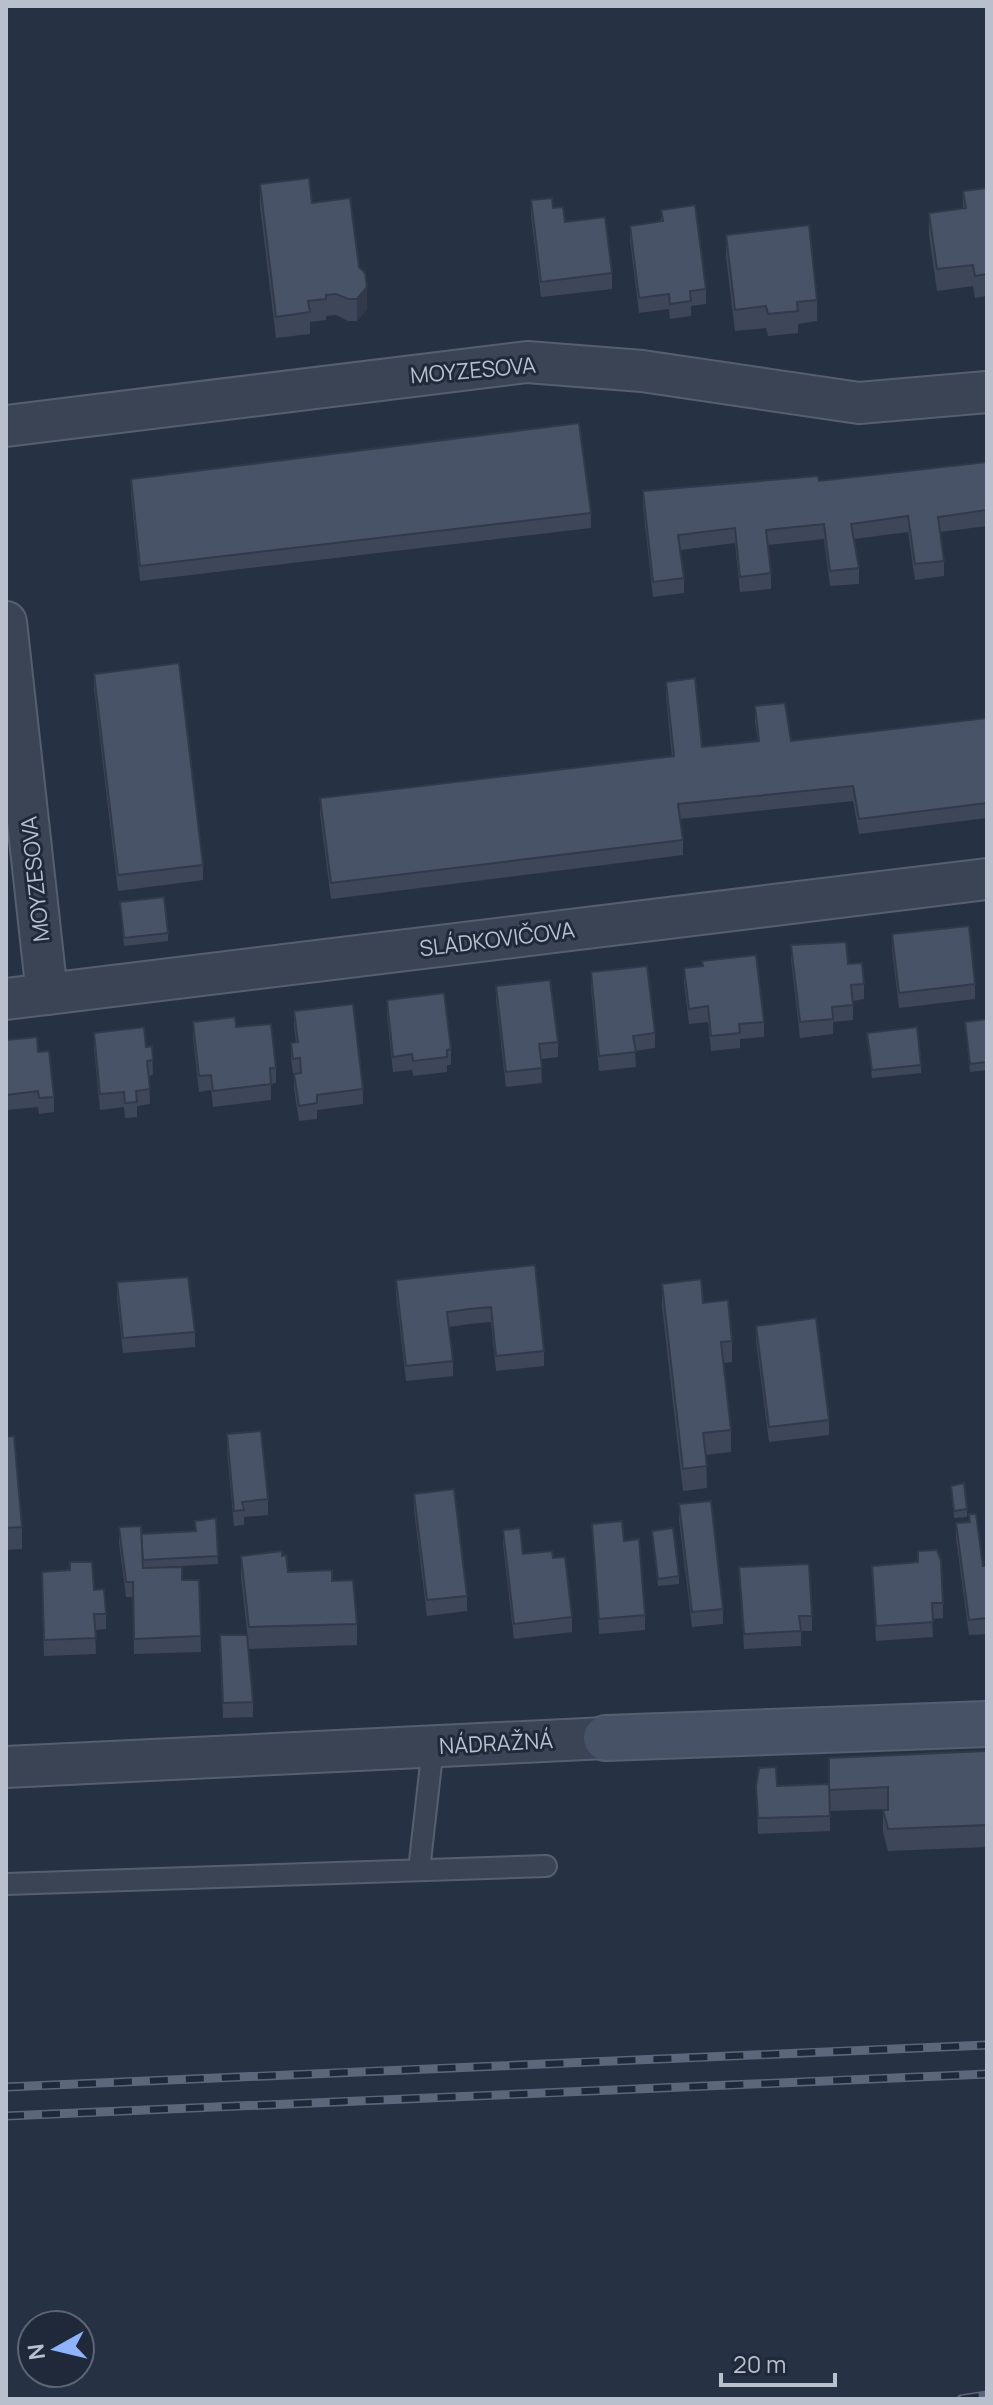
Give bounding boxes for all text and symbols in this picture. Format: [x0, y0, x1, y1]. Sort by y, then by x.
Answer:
street label: MOYZESOVA [409, 350, 537, 390]
street label: MOYZESOVA [13, 815, 56, 943]
street label: SLÁDKOVIČOVA [418, 915, 576, 963]
street label: NÁDRAŽNÁ [438, 1725, 554, 1761]
north arrow [16, 2309, 96, 2389]
scale bar [721, 2337, 835, 2387]
text: N [20, 2342, 52, 2362]
text: 20 m [733, 2347, 786, 2380]

